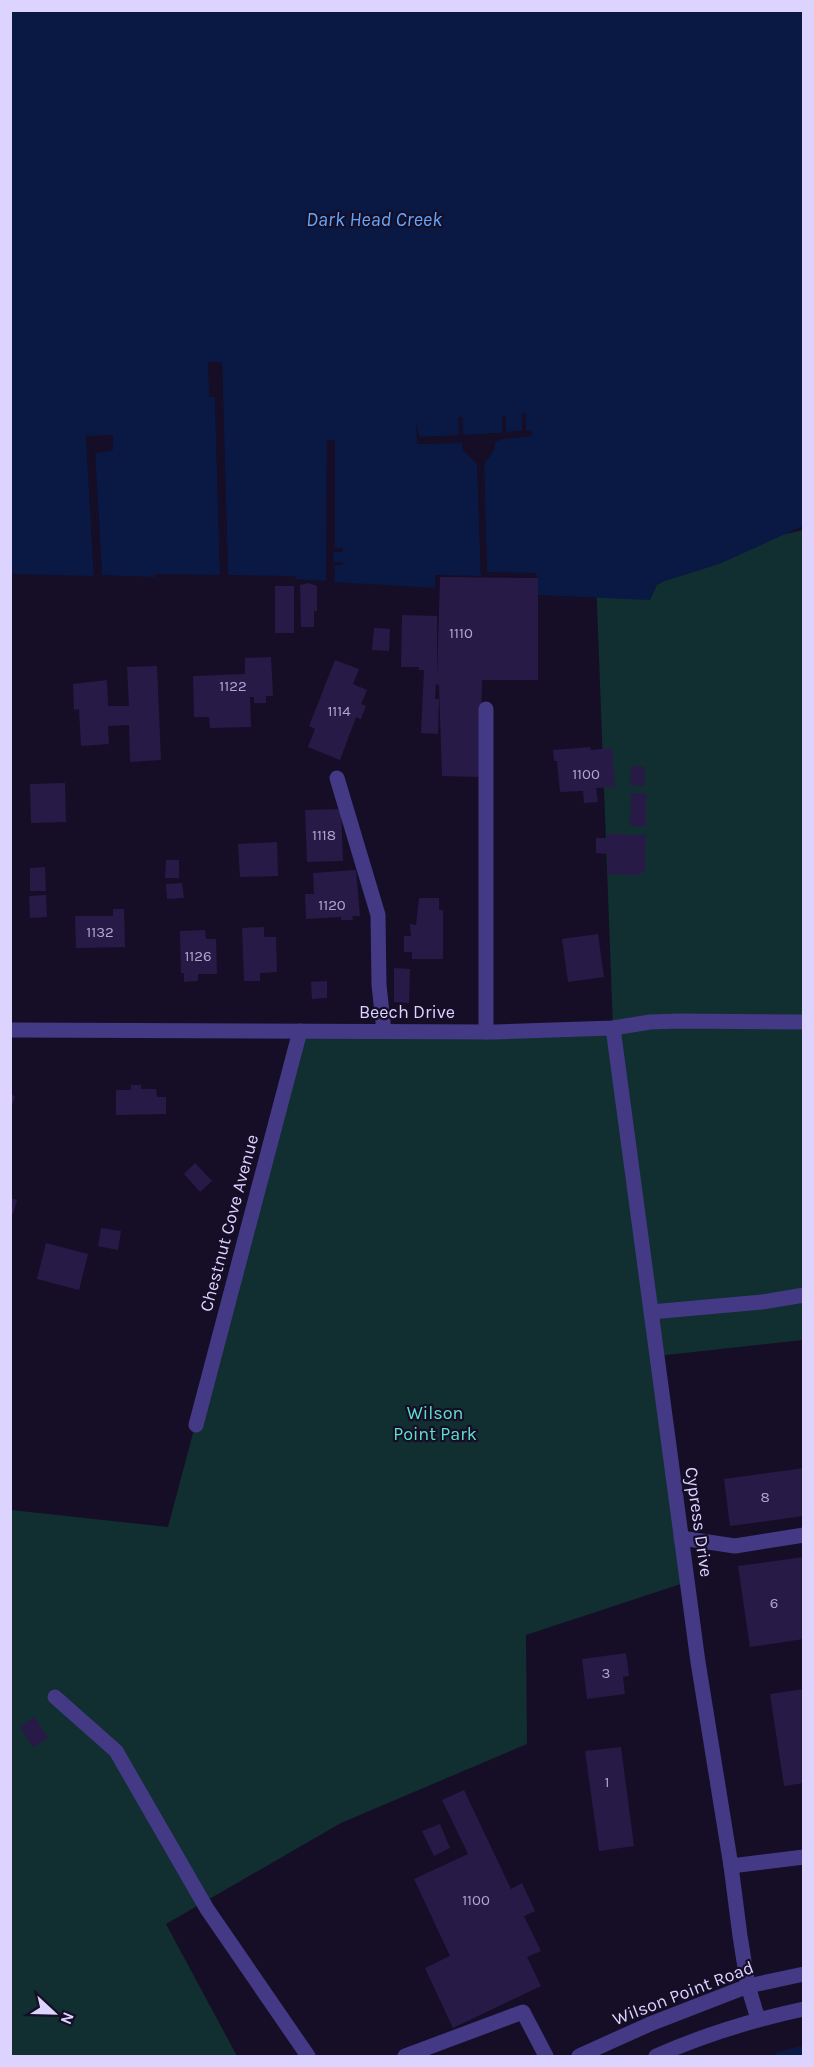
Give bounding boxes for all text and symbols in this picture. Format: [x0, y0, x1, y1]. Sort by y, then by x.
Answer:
water label: Dark Head Creek [306, 208, 443, 231]
house number: 1110 [449, 624, 473, 642]
house number: 1122 [219, 677, 247, 695]
house number: 1114 [327, 702, 351, 720]
house number: 1100 [572, 765, 600, 783]
house number: 1118 [312, 826, 336, 844]
house number: 1120 [318, 896, 346, 914]
house number: 1132 [86, 923, 114, 941]
house number: 1126 [184, 947, 212, 965]
street label: Beech Drive [359, 1001, 455, 1023]
street label: Chestnut Cove Avenue [195, 1132, 263, 1314]
park label: Wilson Point Park [393, 1402, 477, 1445]
street label: Cypress Drive [680, 1466, 718, 1578]
house number: 8 [760, 1488, 770, 1506]
house number: 6 [770, 1594, 778, 1612]
house number: 3 [602, 1664, 610, 1682]
house number: 1 [605, 1773, 609, 1791]
house number: 1100 [462, 1891, 490, 1909]
street label: Wilson Point Road [609, 1956, 757, 2030]
north arrow [24, 1983, 84, 2043]
text: N [56, 2010, 78, 2027]

